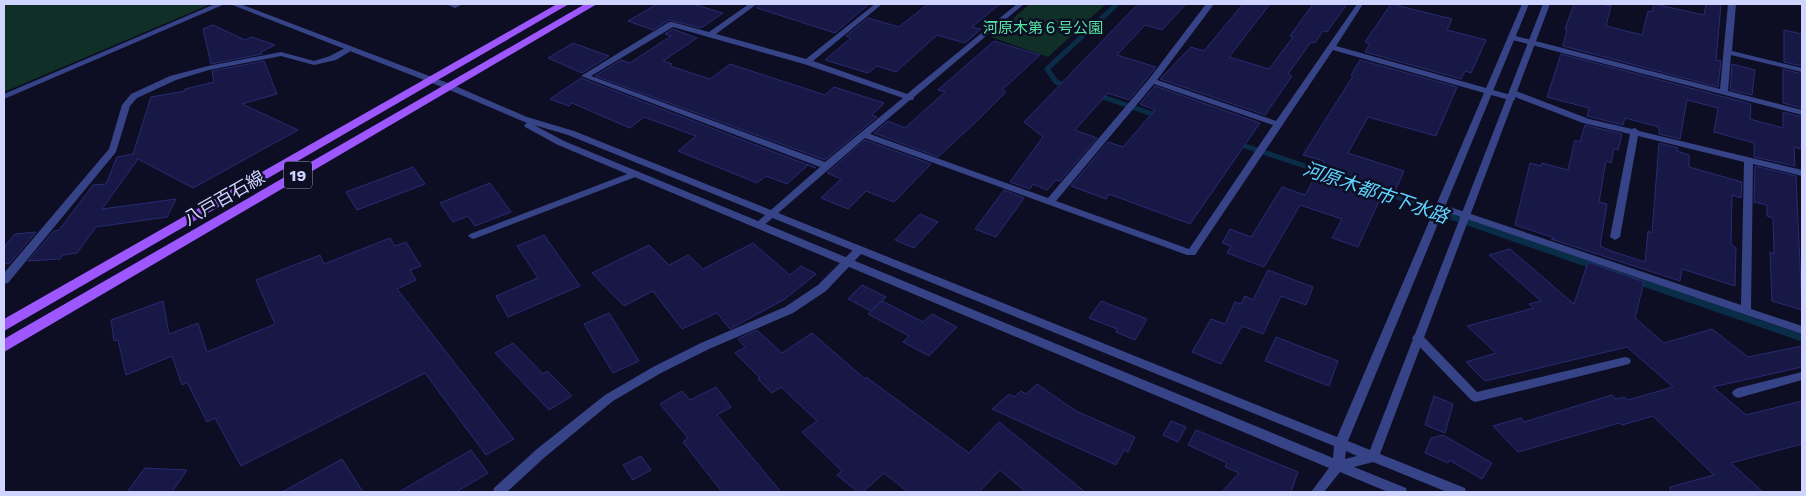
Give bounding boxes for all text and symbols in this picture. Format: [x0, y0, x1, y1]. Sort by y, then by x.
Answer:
park label: 河原木第６号公園 [983, 19, 1103, 37]
water label: 河原木都市下水路 [1300, 157, 1453, 229]
road number: 19 [284, 162, 312, 188]
street label: 八戸百石線 [180, 166, 268, 229]

